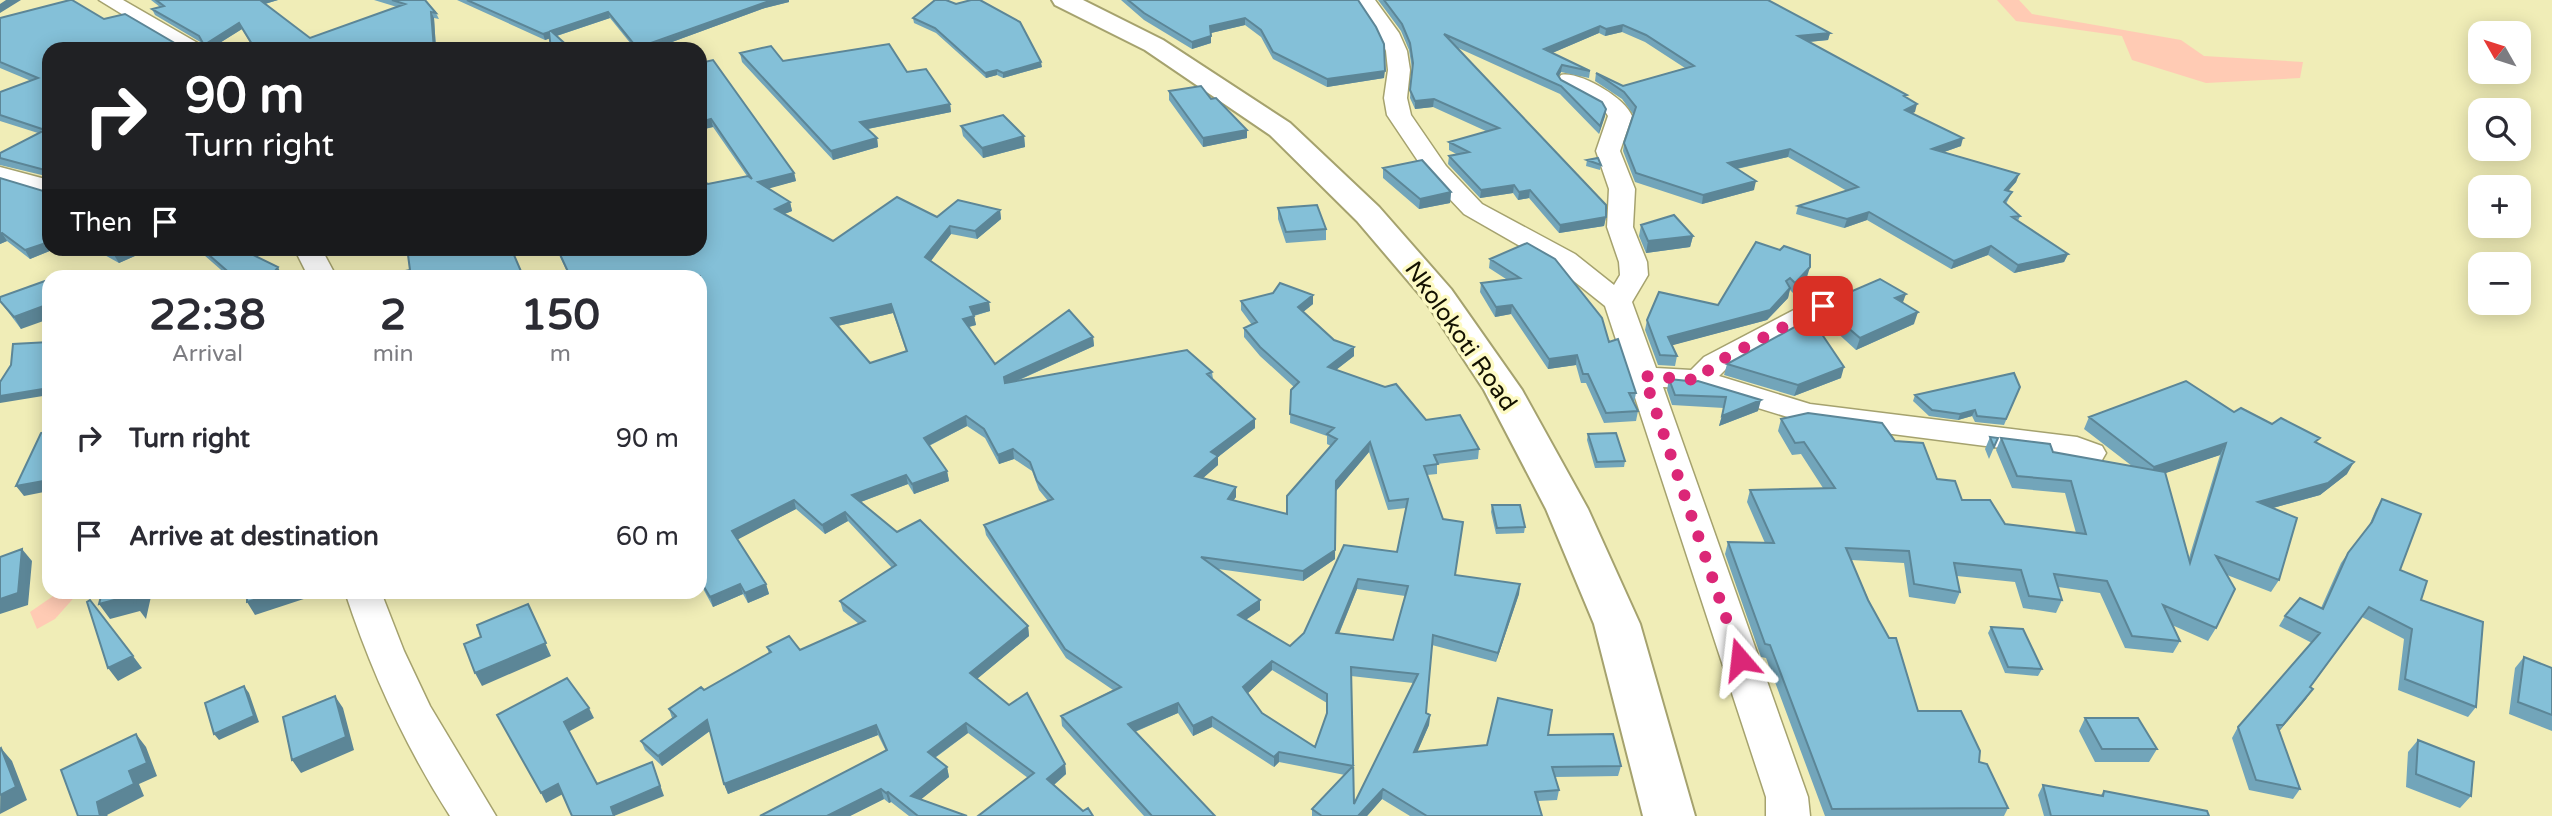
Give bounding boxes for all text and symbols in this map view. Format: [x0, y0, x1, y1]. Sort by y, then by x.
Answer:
north arrow [2468, 21, 2530, 84]
map controls [2468, 21, 2531, 315]
text: 90 m [185, 67, 304, 126]
icon: right [70, 70, 161, 161]
button: search [2468, 98, 2531, 161]
text: Turn right [185, 127, 334, 165]
button: + [2468, 175, 2531, 238]
icon: arrive [146, 203, 184, 241]
text: Then [70, 207, 132, 238]
button: − [2468, 252, 2531, 315]
street label: Nkolokoti Road [1398, 256, 1523, 417]
pin [1793, 276, 1853, 336]
icon: arrive [1804, 287, 1842, 325]
text: 22:38 [149, 290, 266, 341]
text: 2 [380, 290, 406, 341]
text: 150 [521, 290, 600, 341]
text: Arrival [172, 340, 243, 368]
text: min [373, 340, 414, 368]
text: m [550, 340, 571, 368]
icon: right [70, 419, 108, 457]
text: Turn right [129, 423, 250, 454]
text: 90 m [616, 423, 679, 454]
icon: arrive [70, 517, 108, 555]
text: Arrive at destination [129, 521, 379, 552]
text: 60 m [616, 521, 679, 552]
position arrow [1703, 622, 1777, 696]

